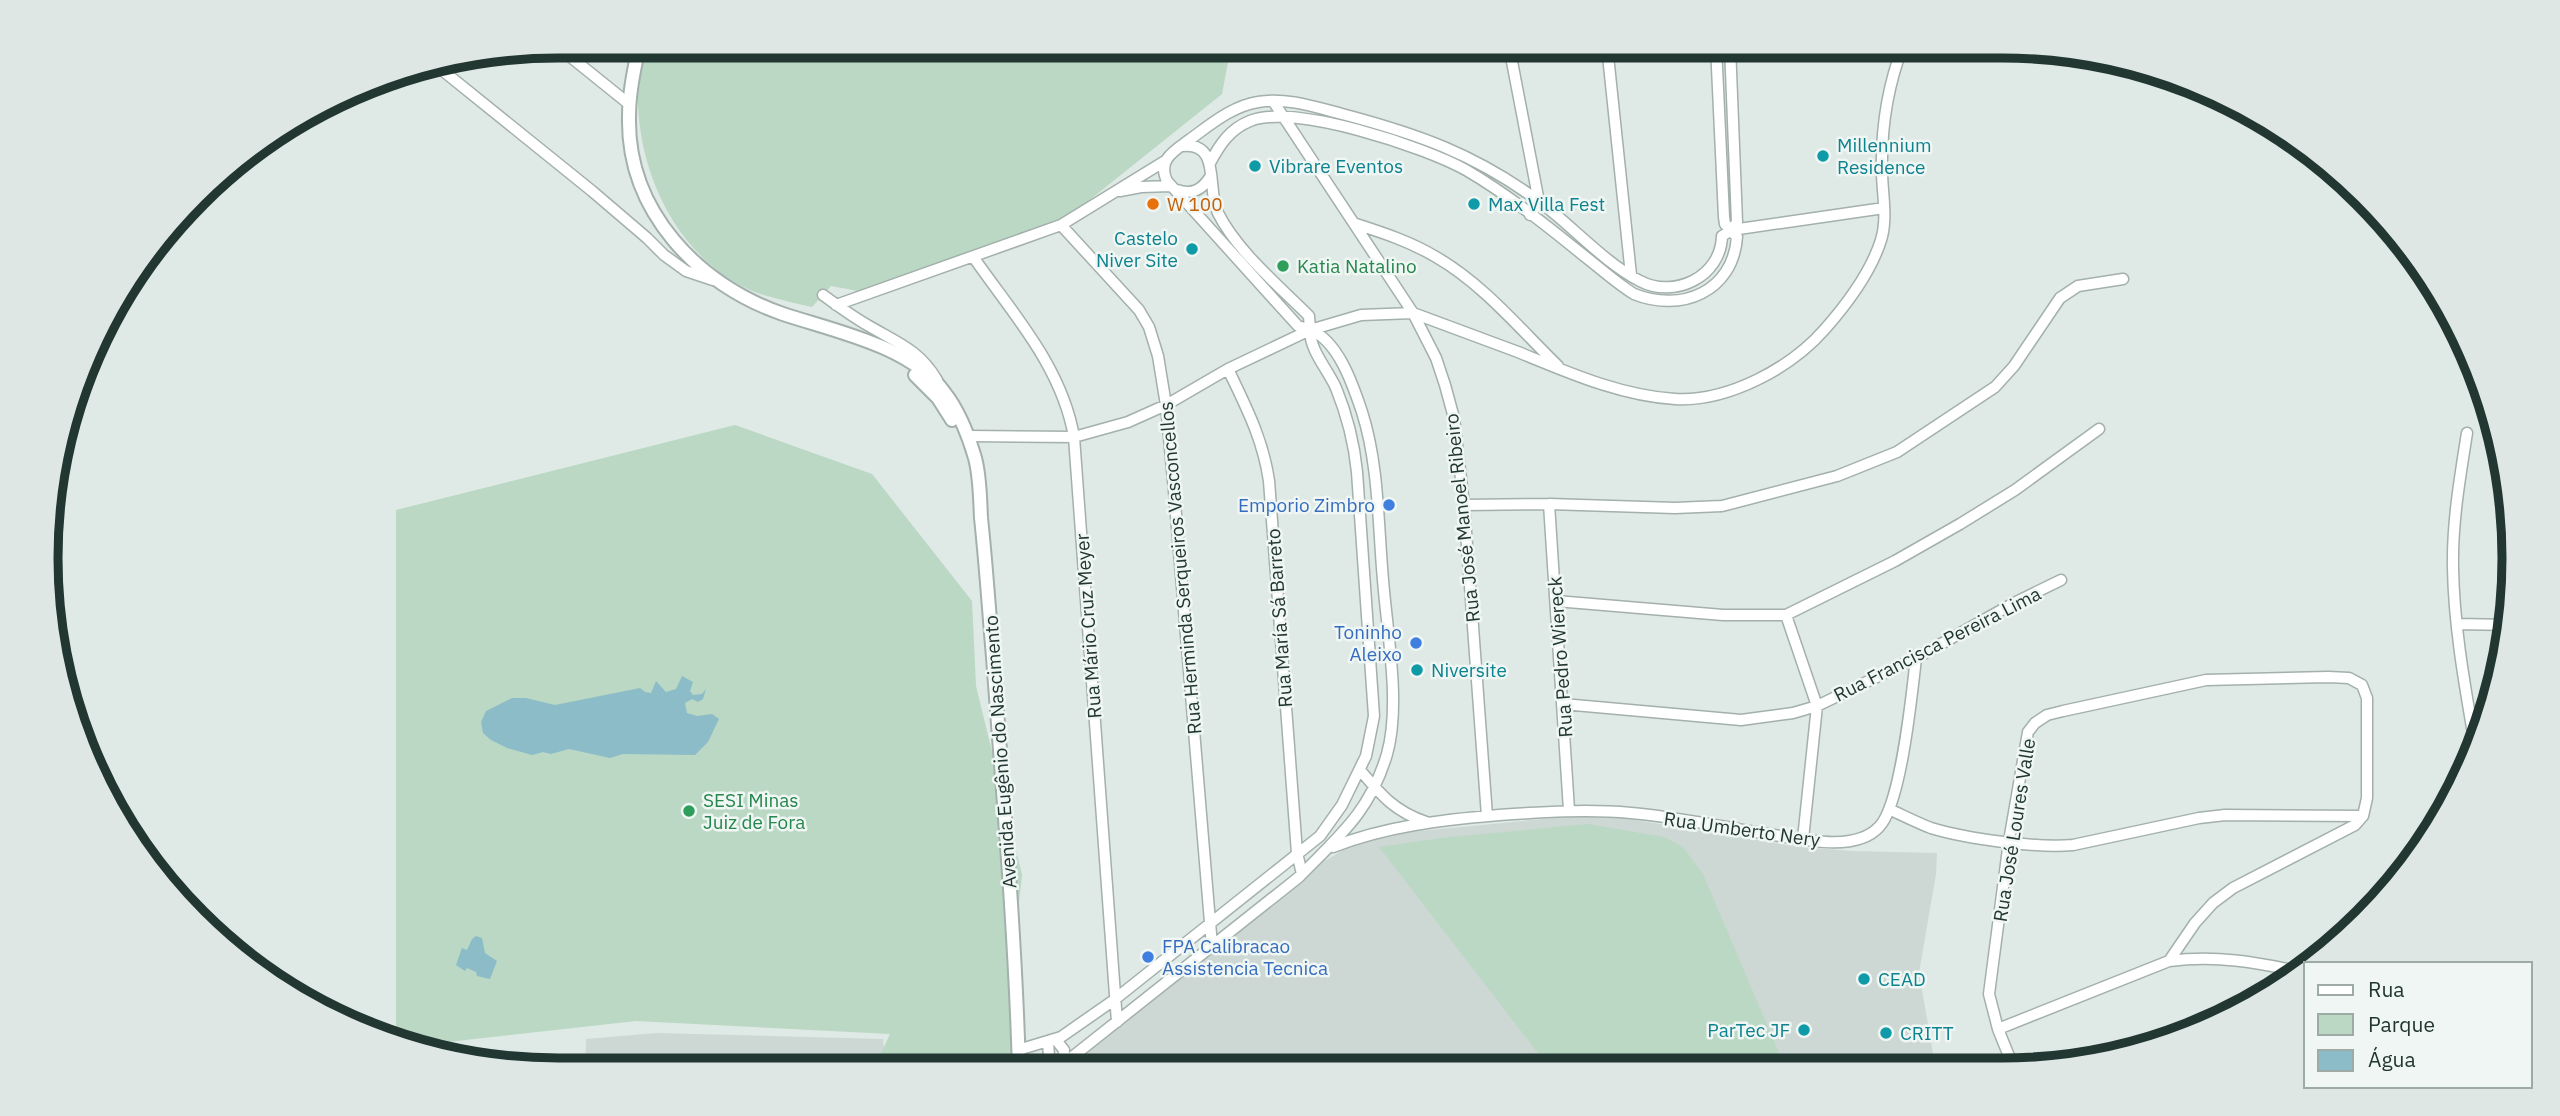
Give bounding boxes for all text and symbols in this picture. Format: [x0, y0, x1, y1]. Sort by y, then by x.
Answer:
place label: Millennium Residence [1837, 133, 1932, 179]
marker: Millennium Residence [1815, 148, 1831, 164]
place label: Vibrare Eventos [1269, 154, 1403, 178]
marker: Vibrare Eventos [1247, 158, 1263, 174]
place label: W 100 [1167, 192, 1223, 216]
place label: Max Villa Fest [1488, 192, 1605, 216]
marker: W 100 [1145, 196, 1161, 212]
marker: Max Villa Fest [1466, 196, 1482, 212]
place label: Castelo Niver Site [1096, 226, 1178, 272]
marker: Castelo Niver Site [1184, 241, 1200, 257]
place label: Katia Natalino [1297, 254, 1417, 278]
marker: Katia Natalino [1275, 258, 1291, 274]
street label: Rua Herminda Serqueiros Vasconcellos [1153, 401, 1207, 735]
street label: Rua José Manoel Ribeiro [1439, 412, 1485, 624]
place label: Emporio Zimbro [1238, 493, 1375, 517]
marker: Emporio Zimbro [1381, 497, 1397, 513]
street label: Rua María Sá Barreto [1261, 528, 1297, 708]
street label: Rua Mário Cruz Meyer [1070, 533, 1106, 719]
street label: Rua Pedro Wiereck [1542, 576, 1578, 738]
street label: Rua Francisca Pereira Lima [1829, 581, 2045, 707]
street label: Avenida Eugênio do Nascimento [978, 615, 1022, 889]
place label: Toninho Aleixo [1334, 620, 1402, 666]
marker: Toninho Aleixo [1408, 635, 1424, 651]
place label: Niversite [1431, 658, 1507, 682]
marker: Niversite [1409, 662, 1425, 678]
street label: Rua José Loures Valle [1988, 736, 2040, 924]
place label: SESI Minas Juiz de Fora [703, 788, 805, 834]
marker: SESI Minas Juiz de Fora [681, 803, 697, 819]
street label: Rua Umberto Nery [1662, 806, 1822, 852]
place label: FPA Calibracao Assistencia Tecnica [1162, 934, 1328, 980]
marker: FPA Calibracao Assistencia Tecnica [1140, 949, 1156, 965]
legend [2304, 962, 2532, 1088]
place label: CEAD [1878, 967, 1926, 991]
marker: CEAD [1856, 971, 1872, 987]
text: Rua [2368, 975, 2405, 1003]
text: Parque [2368, 1010, 2435, 1038]
place label: ParTec JF [1707, 1018, 1790, 1042]
place label: CRITT [1900, 1021, 1954, 1045]
marker: ParTec JF [1796, 1022, 1812, 1038]
marker: CRITT [1878, 1025, 1894, 1041]
text: Água [2368, 1045, 2416, 1073]

